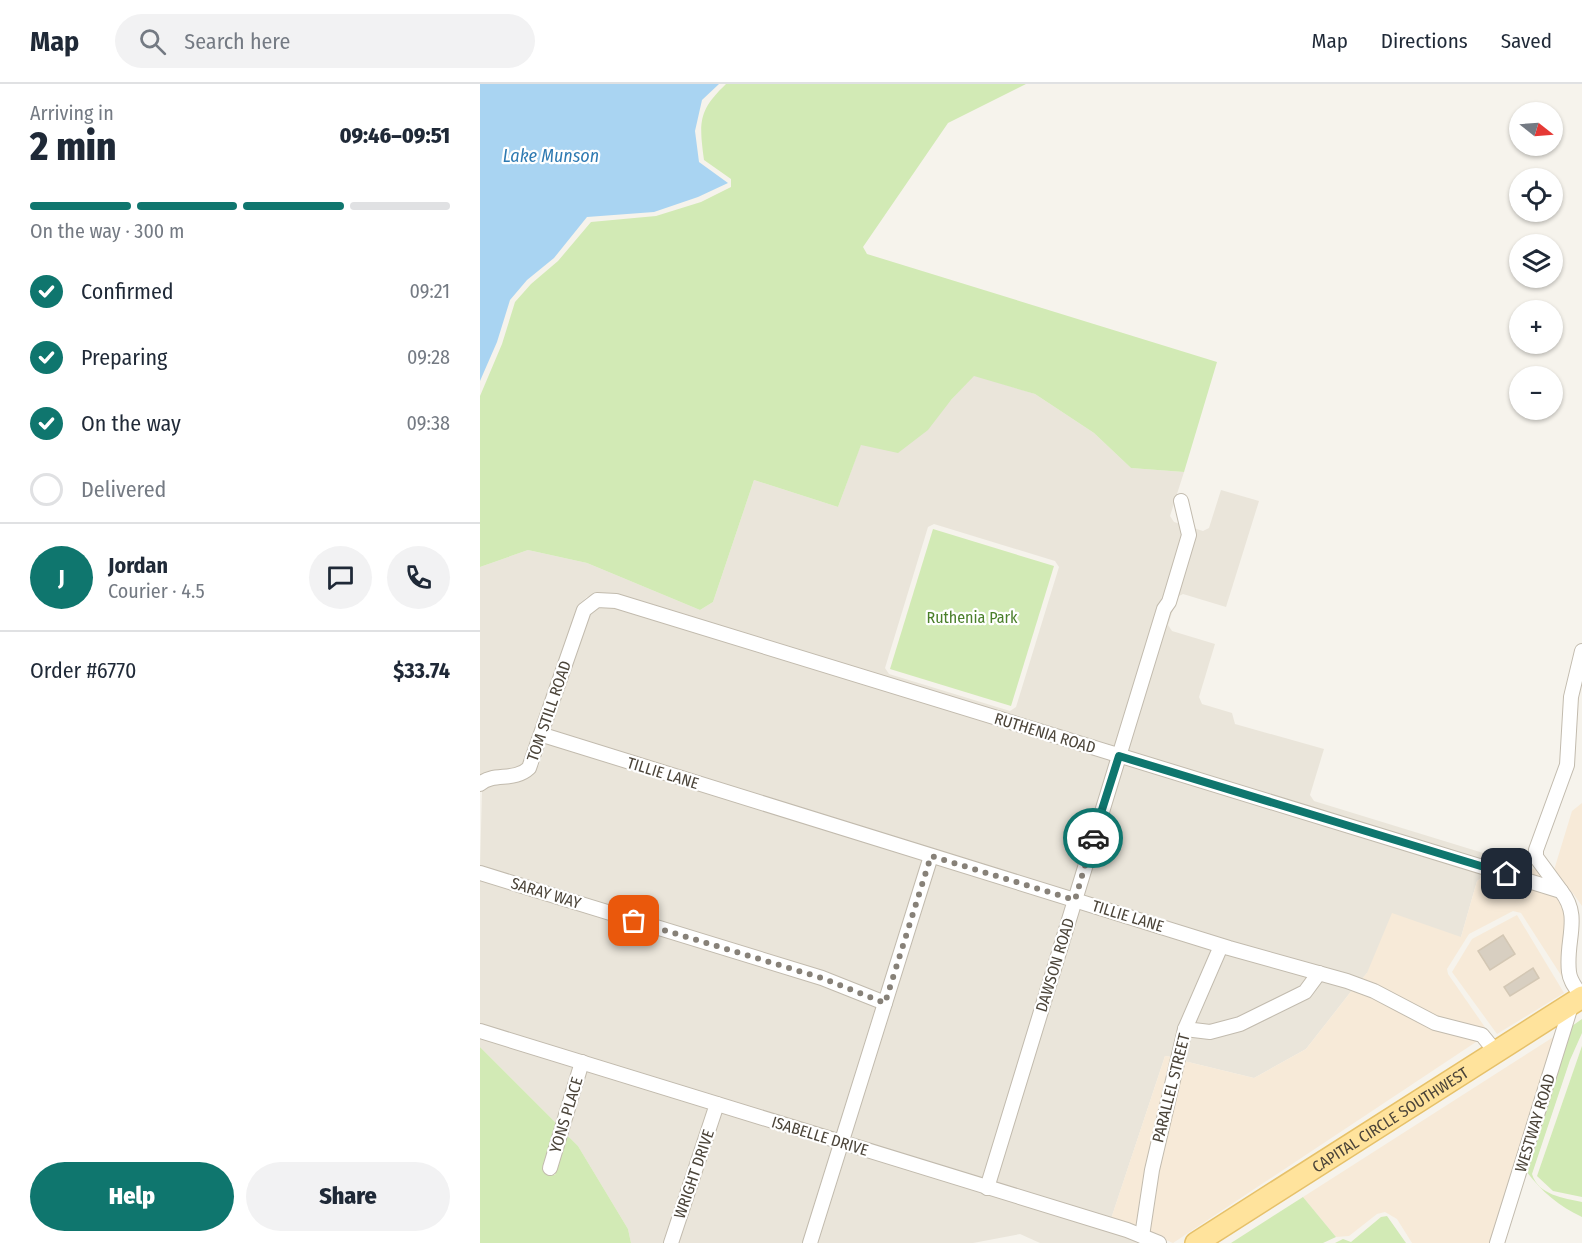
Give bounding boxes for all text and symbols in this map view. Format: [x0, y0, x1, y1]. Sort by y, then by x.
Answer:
search box [115, 14, 535, 68]
text: Map [30, 25, 79, 58]
icon: search [136, 25, 169, 58]
text: Search here [184, 28, 290, 55]
text: Map [1311, 28, 1348, 54]
text: Directions [1381, 28, 1468, 54]
text: Saved [1501, 28, 1552, 54]
text: Arriving in [30, 101, 114, 125]
north arrow [1509, 102, 1563, 156]
map controls [1509, 102, 1563, 420]
text: 09:46–09:51 [339, 122, 450, 149]
text: 2 min [30, 124, 116, 170]
water label: Lake Munson [503, 145, 599, 167]
button: locate [1509, 168, 1563, 222]
text: On the way · 300 m [30, 219, 184, 243]
button: layers [1509, 234, 1563, 288]
icon: check [30, 275, 63, 308]
text: Confirmed [81, 278, 174, 305]
text: 09:21 [410, 279, 450, 303]
button: + [1509, 300, 1563, 354]
icon: check [30, 341, 63, 374]
text: Preparing [81, 344, 167, 371]
text: 09:28 [407, 345, 450, 369]
button: − [1509, 366, 1563, 420]
icon: check [30, 407, 63, 440]
text: On the way [81, 410, 181, 437]
text: 09:38 [407, 411, 450, 435]
text: Delivered [81, 476, 166, 503]
button: chat [309, 546, 372, 609]
button: phone [387, 546, 450, 609]
text: Jordan [108, 552, 168, 579]
text: J [58, 564, 65, 591]
text: Courier · 4.5 [108, 579, 205, 603]
park label: Ruthenia Park [926, 608, 1018, 627]
text: Order #6770 [30, 657, 136, 684]
text: $33.74 [393, 657, 450, 684]
street label: TOM STILL ROAD [523, 658, 575, 764]
street label: RUTHENIA ROAD [992, 709, 1098, 757]
street label: TILLIE LANE [625, 753, 701, 793]
courier [1063, 808, 1123, 868]
icon: car [1077, 822, 1110, 855]
pin [1481, 848, 1532, 899]
icon: home [1490, 857, 1523, 890]
street label: SARAY WAY [509, 873, 583, 913]
pin [608, 895, 659, 946]
street label: TILLIE LANE [1090, 896, 1166, 936]
icon: bag [617, 904, 650, 937]
street label: DAWSON ROAD [1032, 916, 1078, 1014]
street label: PARALLEL STREET [1148, 1031, 1194, 1144]
street label: CAPITAL CIRCLE SOUTHWEST [1308, 1062, 1472, 1176]
street label: WESTWAY ROAD [1511, 1072, 1559, 1174]
street label: YONS PLACE [545, 1075, 587, 1155]
street label: ISABELLE DRIVE [769, 1112, 871, 1160]
street label: WRIGHT DRIVE [670, 1127, 718, 1221]
button: Help [30, 1162, 234, 1231]
button: Share [246, 1162, 450, 1231]

